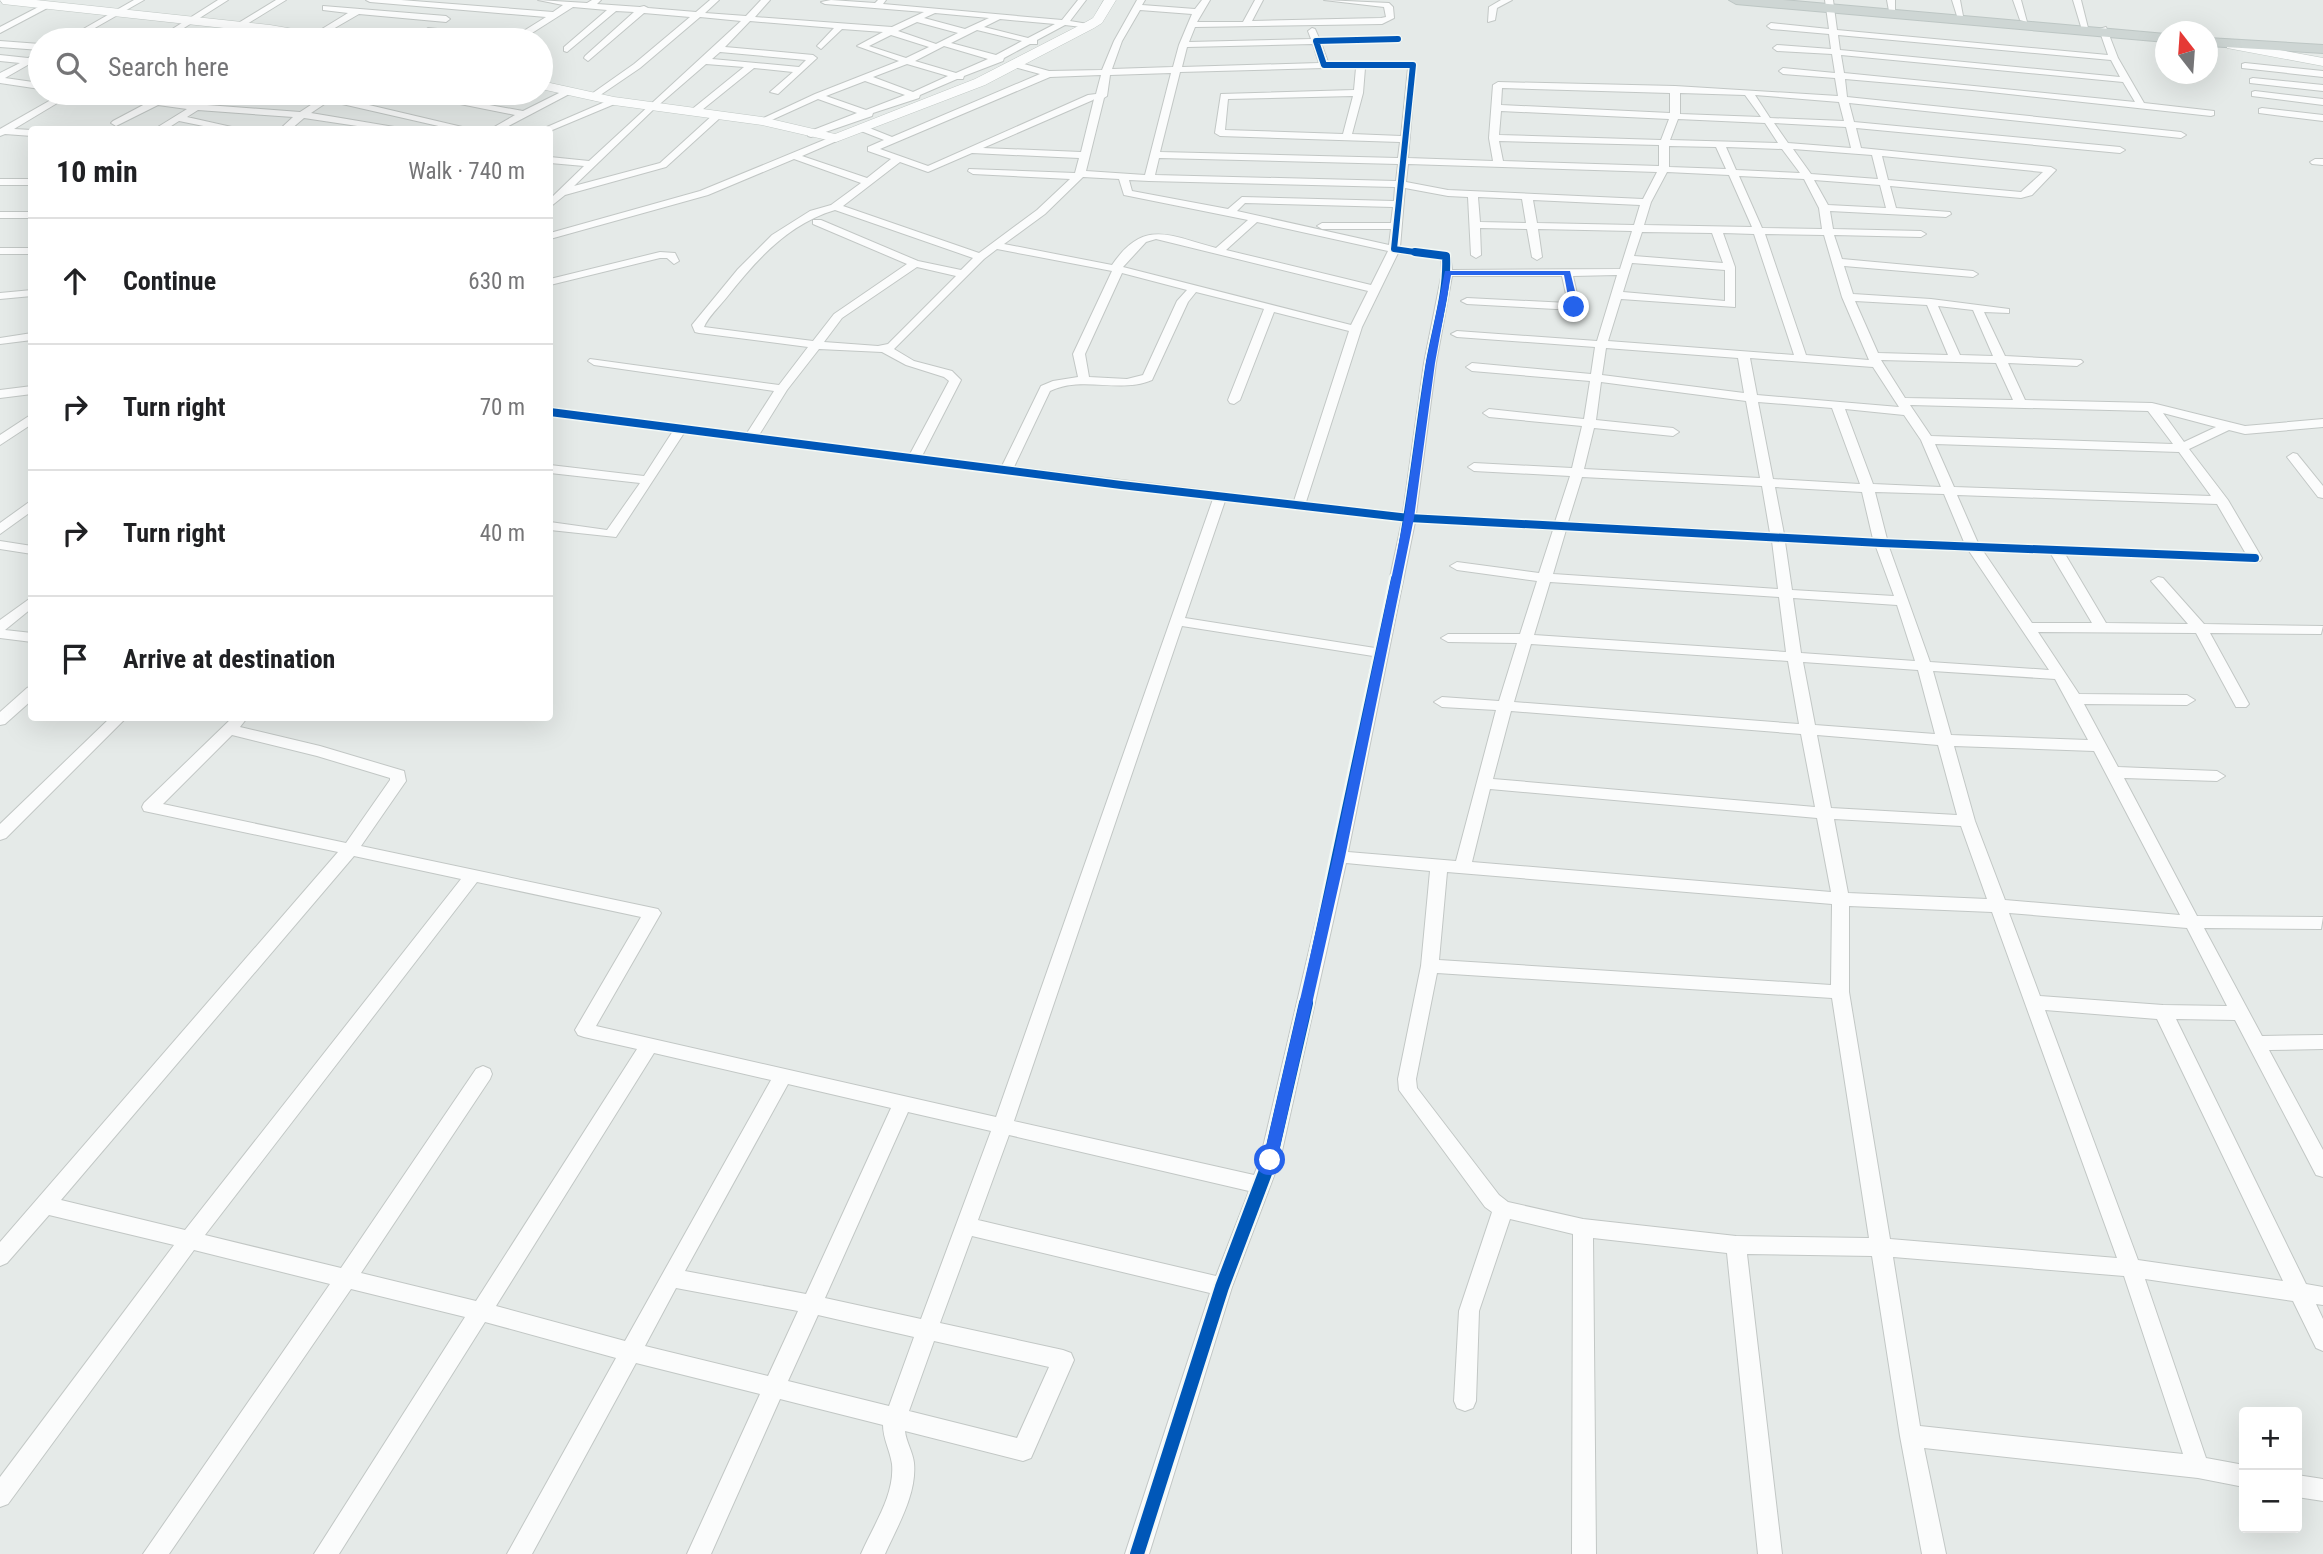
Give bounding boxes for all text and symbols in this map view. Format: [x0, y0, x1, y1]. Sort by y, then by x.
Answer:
north arrow [2155, 21, 2218, 84]
search box [28, 28, 553, 105]
icon: search [52, 48, 90, 86]
text: Search here [108, 52, 229, 82]
text: 10 min [56, 154, 138, 189]
text: Walk · 740 m [408, 158, 525, 185]
icon: ahead [56, 262, 94, 300]
text: Continue [123, 266, 216, 296]
text: 630 m [468, 268, 525, 295]
route end [1558, 291, 1589, 322]
icon: right [56, 388, 94, 426]
text: Turn right [123, 392, 225, 422]
text: 70 m [480, 394, 525, 421]
icon: right [56, 514, 94, 552]
text: Turn right [123, 518, 225, 548]
text: 40 m [480, 520, 525, 547]
icon: arrive [56, 640, 94, 678]
text: Arrive at destination [123, 644, 335, 674]
route start [1254, 1144, 1285, 1175]
map controls [2239, 1407, 2302, 1533]
button: + [2239, 1407, 2302, 1470]
button: − [2239, 1470, 2302, 1533]

